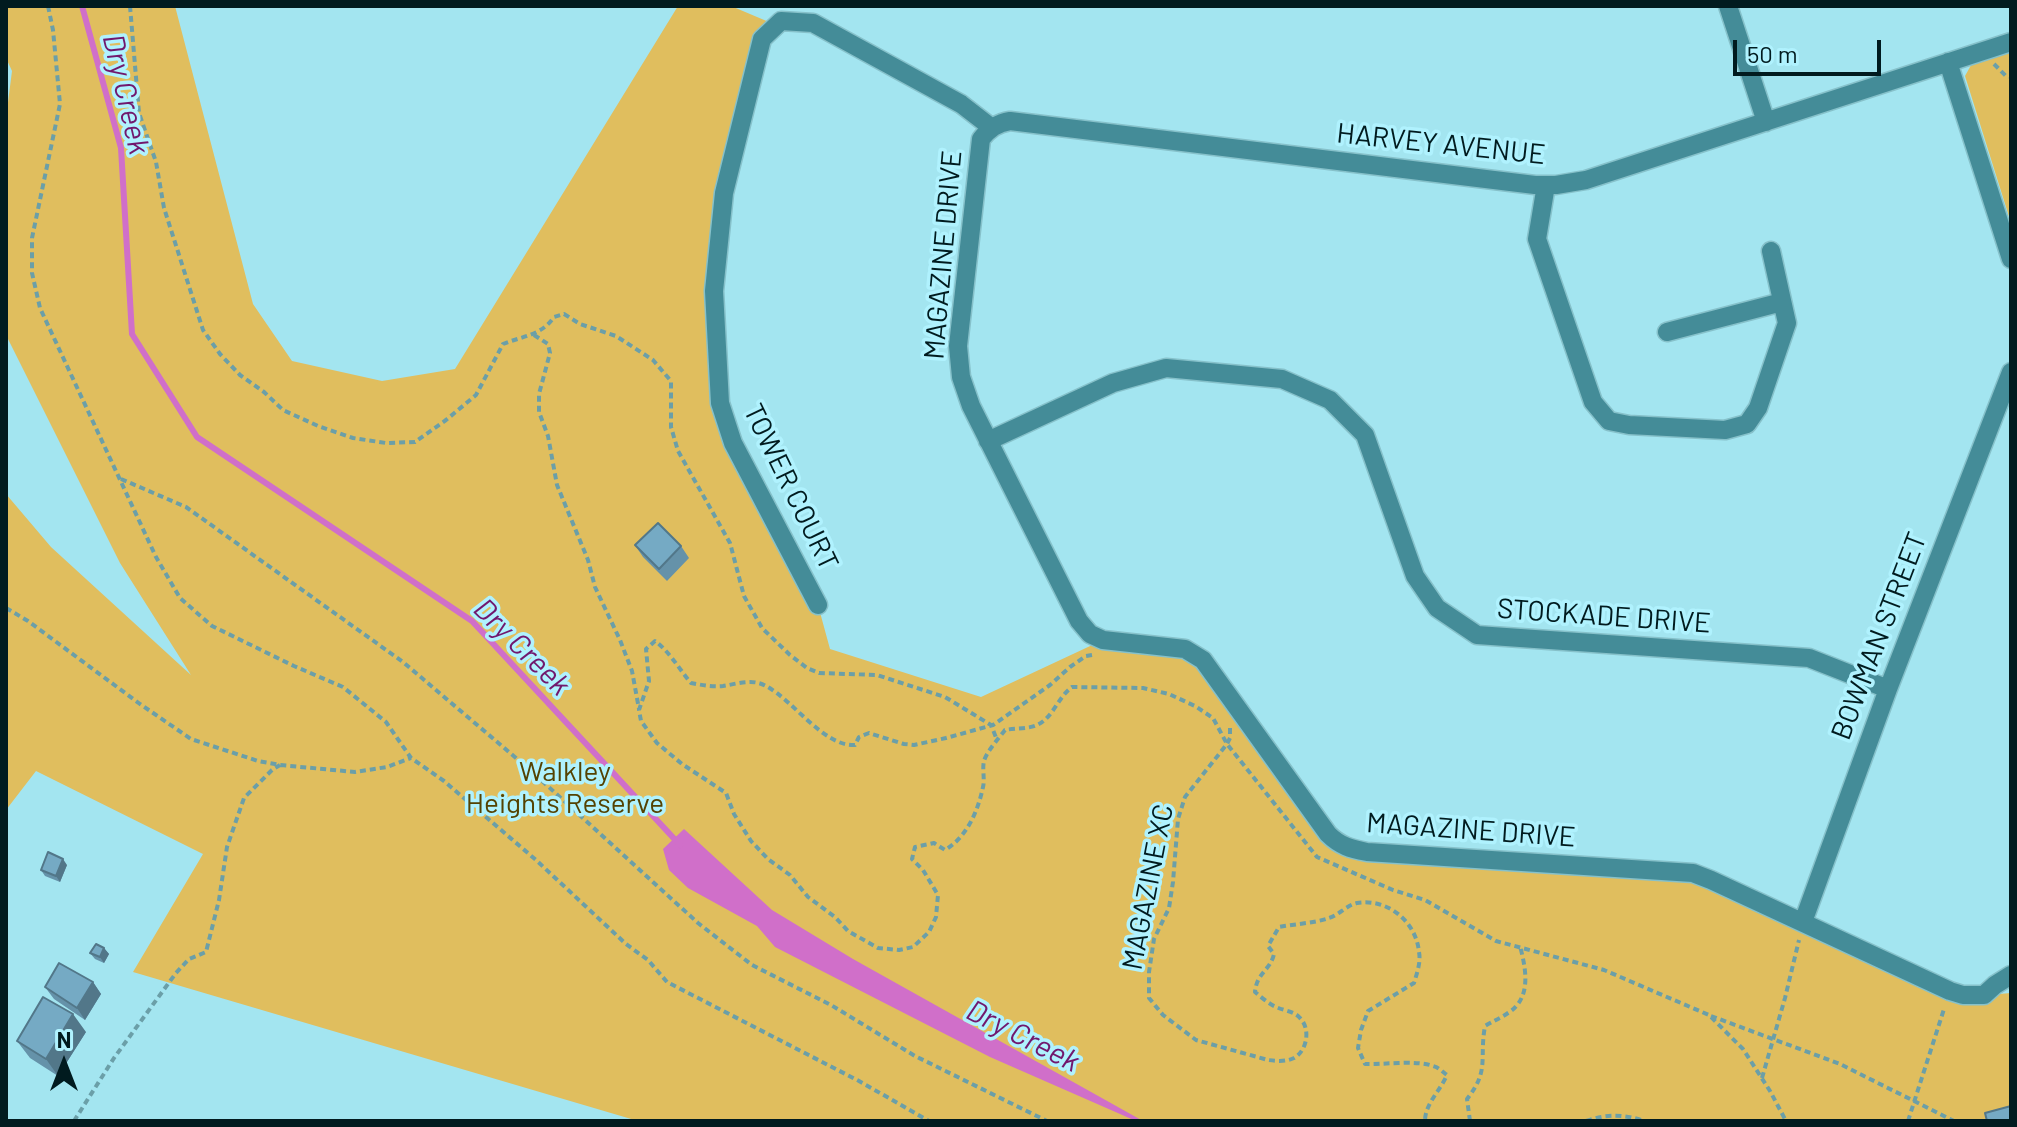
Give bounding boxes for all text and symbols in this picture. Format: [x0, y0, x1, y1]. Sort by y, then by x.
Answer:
scale bar [1737, 24, 1885, 74]
water label: Dry Creek [95, 30, 157, 158]
text: 50 m [1747, 39, 1798, 68]
street label: HARVEY AVENUE [1335, 116, 1547, 172]
street label: MAGAZINE DRIVE [917, 149, 969, 361]
street label: TOWER COURT [736, 398, 846, 576]
street label: BOWMAN STREET [1824, 528, 1934, 744]
water label: Dry Creek [466, 591, 578, 703]
street label: STOCKADE DRIVE [1496, 592, 1712, 640]
park label: Walkley Heights Reserve [466, 755, 664, 821]
street label: MAGAZINE XC [1115, 801, 1181, 973]
street label: MAGAZINE DRIVE [1365, 806, 1577, 854]
water label: Dry Creek [960, 992, 1086, 1080]
north arrow [24, 1023, 104, 1103]
text: N [57, 1026, 71, 1052]

